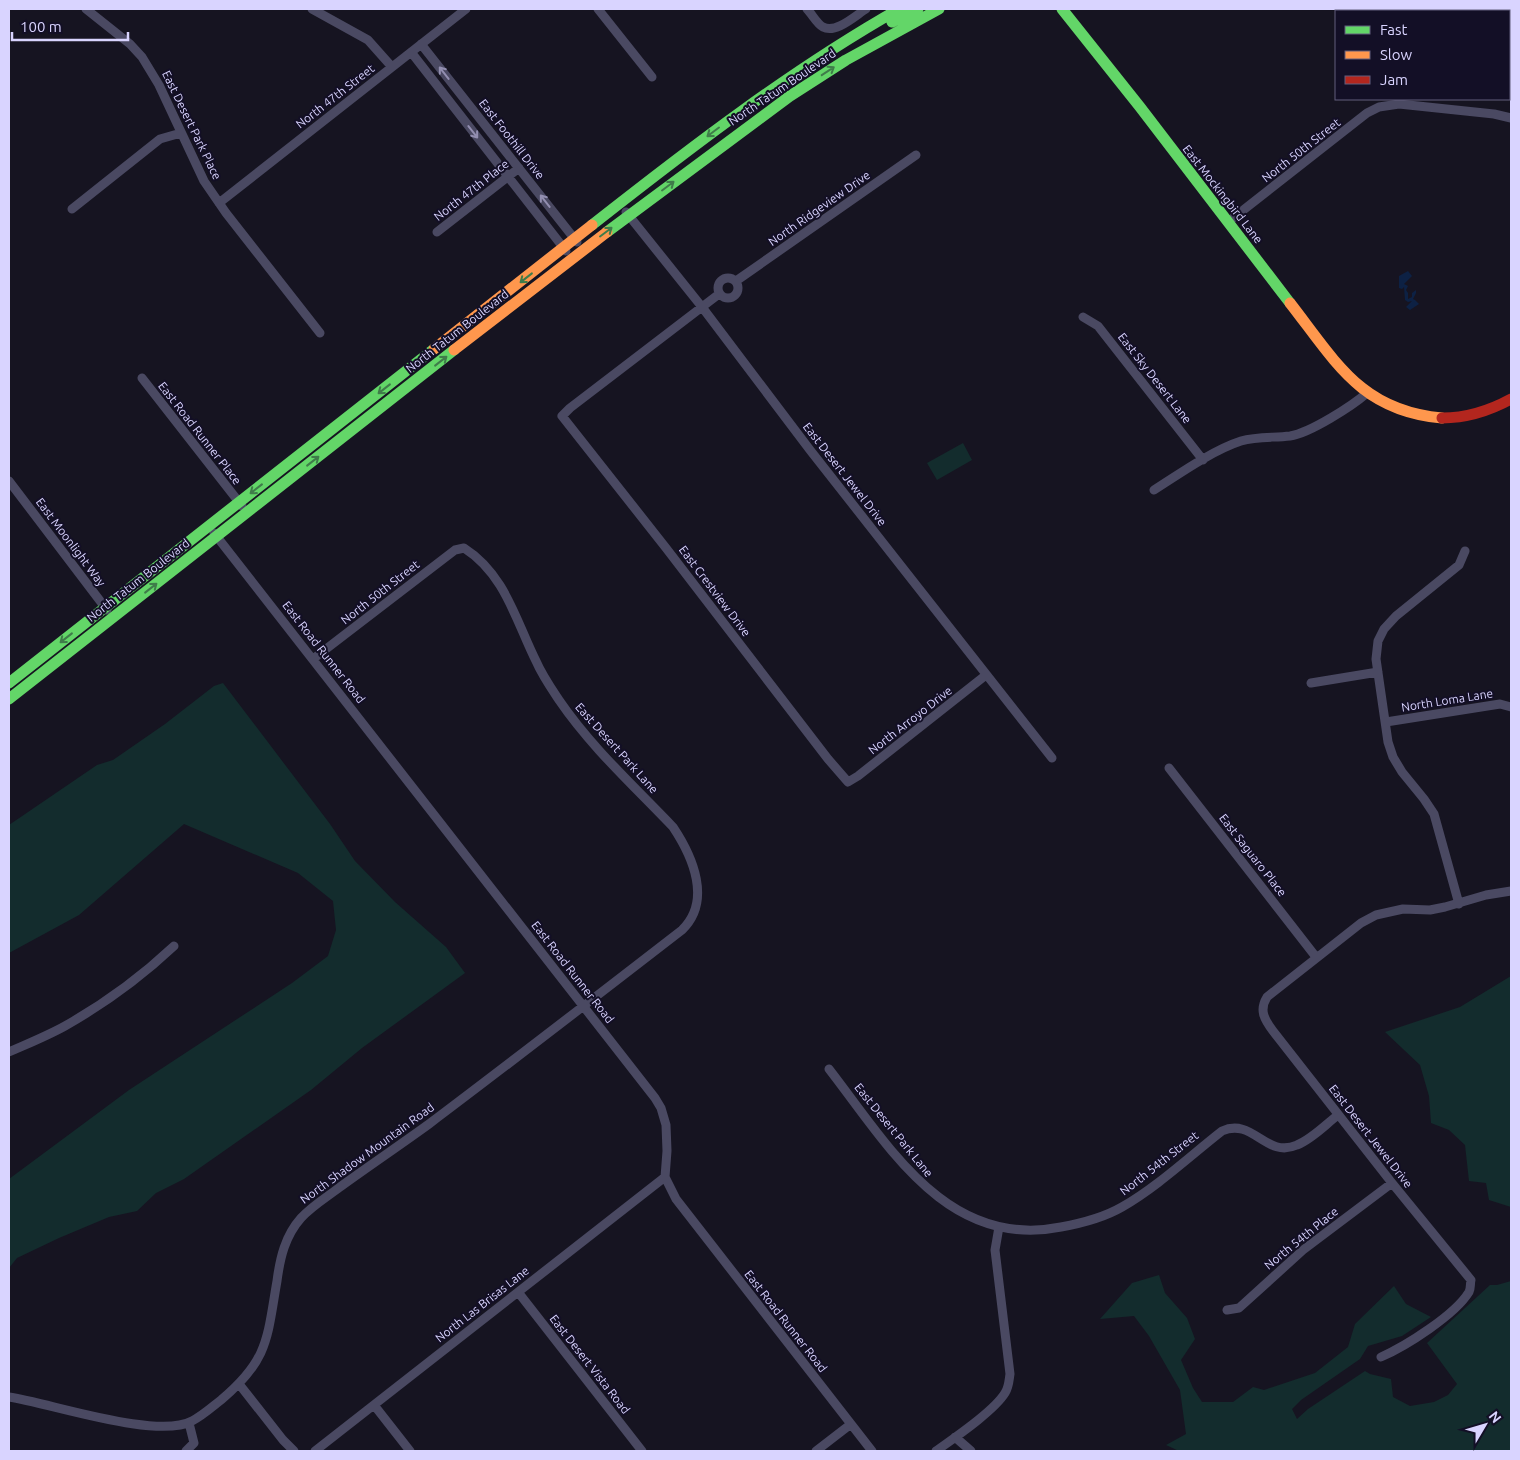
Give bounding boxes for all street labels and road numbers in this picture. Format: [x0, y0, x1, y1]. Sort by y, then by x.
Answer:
street label: North Tatum Boulevard [726, 46, 838, 128]
street label: North 47th Street [293, 61, 377, 131]
street label: East Desert Park Place [160, 68, 224, 182]
street label: East Foothill Drive [477, 96, 547, 182]
street label: North 50th Street [1259, 115, 1343, 185]
street label: East Mockingbird Lane [1181, 142, 1265, 246]
street label: North 47th Place [431, 157, 511, 223]
street label: North Ridgeview Drive [766, 168, 872, 248]
street label: North Tatum Boulevard [403, 287, 511, 375]
street label: East Sky Desert Lane [1116, 330, 1194, 426]
street label: East Road Runner Place [156, 379, 244, 487]
street label: East Desert Jewel Drive [801, 420, 889, 528]
street label: East Moonlight Way [34, 495, 109, 589]
street label: North Tatum Boulevard [84, 536, 192, 624]
street label: East Crestview Drive [677, 543, 753, 639]
street label: North 50th Street [338, 557, 422, 627]
street label: East Road Runner Road [280, 599, 368, 705]
street label: North Arroyo Drive [866, 683, 954, 757]
street label: North Loma Lane [1400, 686, 1494, 714]
street label: East Desert Park Lane [573, 700, 661, 796]
street label: East Saguaro Place [1217, 811, 1289, 899]
street label: East Road Runner Road [529, 919, 617, 1025]
street label: East Desert Park Lane [852, 1081, 936, 1179]
street label: East Desert Jewel Drive [1327, 1082, 1415, 1190]
street label: North Shadow Mountain Road [298, 1100, 436, 1206]
street label: North 54th Street [1117, 1128, 1201, 1198]
street label: North 54th Place [1262, 1204, 1340, 1272]
street label: North Las Brisas Lane [433, 1264, 531, 1344]
street label: East Road Runner Road [742, 1268, 830, 1374]
street label: East Desert Vista Road [547, 1312, 633, 1416]

